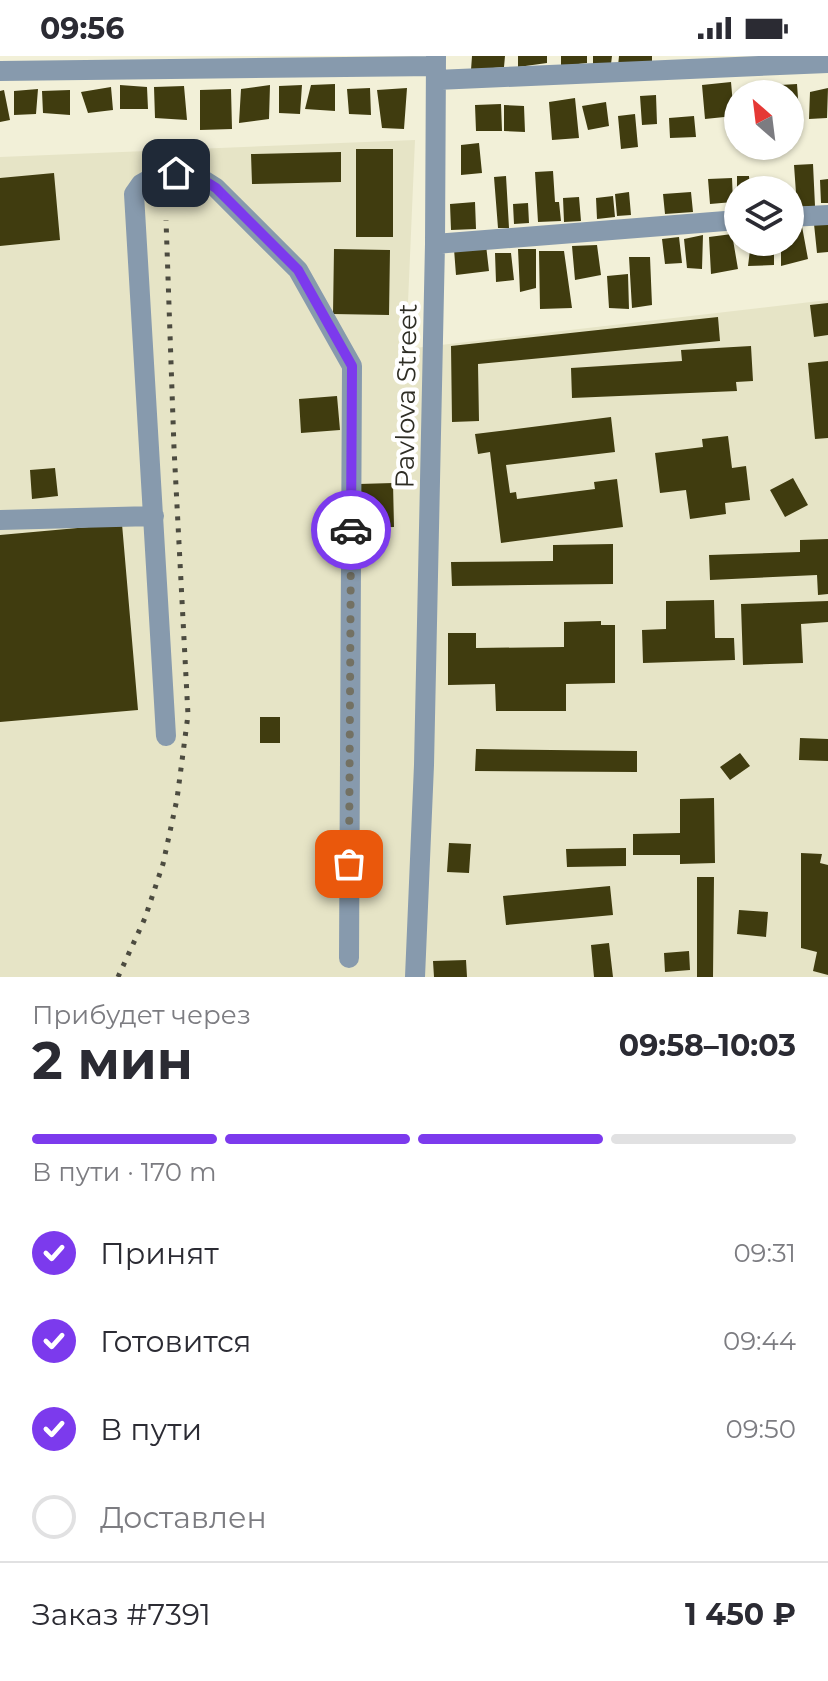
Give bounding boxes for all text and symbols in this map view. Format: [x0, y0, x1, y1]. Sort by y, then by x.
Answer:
text: 09:56 [40, 10, 124, 47]
north arrow [724, 80, 804, 160]
map controls [724, 80, 804, 256]
pin [142, 139, 210, 207]
icon: home [154, 151, 198, 195]
button: layers [724, 176, 804, 256]
street label: Pavlova Street [388, 303, 424, 489]
courier [311, 490, 391, 570]
icon: car [329, 508, 373, 552]
pin [315, 830, 383, 898]
icon: bag [327, 842, 371, 886]
text: Прибудет через [32, 999, 251, 1031]
text: 09:58–10:03 [619, 1027, 796, 1064]
text: 2 мин [32, 1029, 193, 1092]
text: В пути · 170 m [32, 1156, 216, 1188]
icon: check [32, 1231, 76, 1275]
text: Принят [100, 1235, 219, 1272]
text: 09:31 [733, 1237, 796, 1269]
icon: check [32, 1319, 76, 1363]
text: Готовится [100, 1323, 252, 1360]
text: 09:44 [723, 1325, 796, 1357]
icon: check [32, 1407, 76, 1451]
text: В пути [100, 1411, 202, 1448]
text: 09:50 [726, 1413, 796, 1445]
text: Доставлен [100, 1499, 267, 1536]
text: Заказ #7391 [32, 1596, 211, 1633]
text: 1 450 ₽ [685, 1596, 796, 1633]

